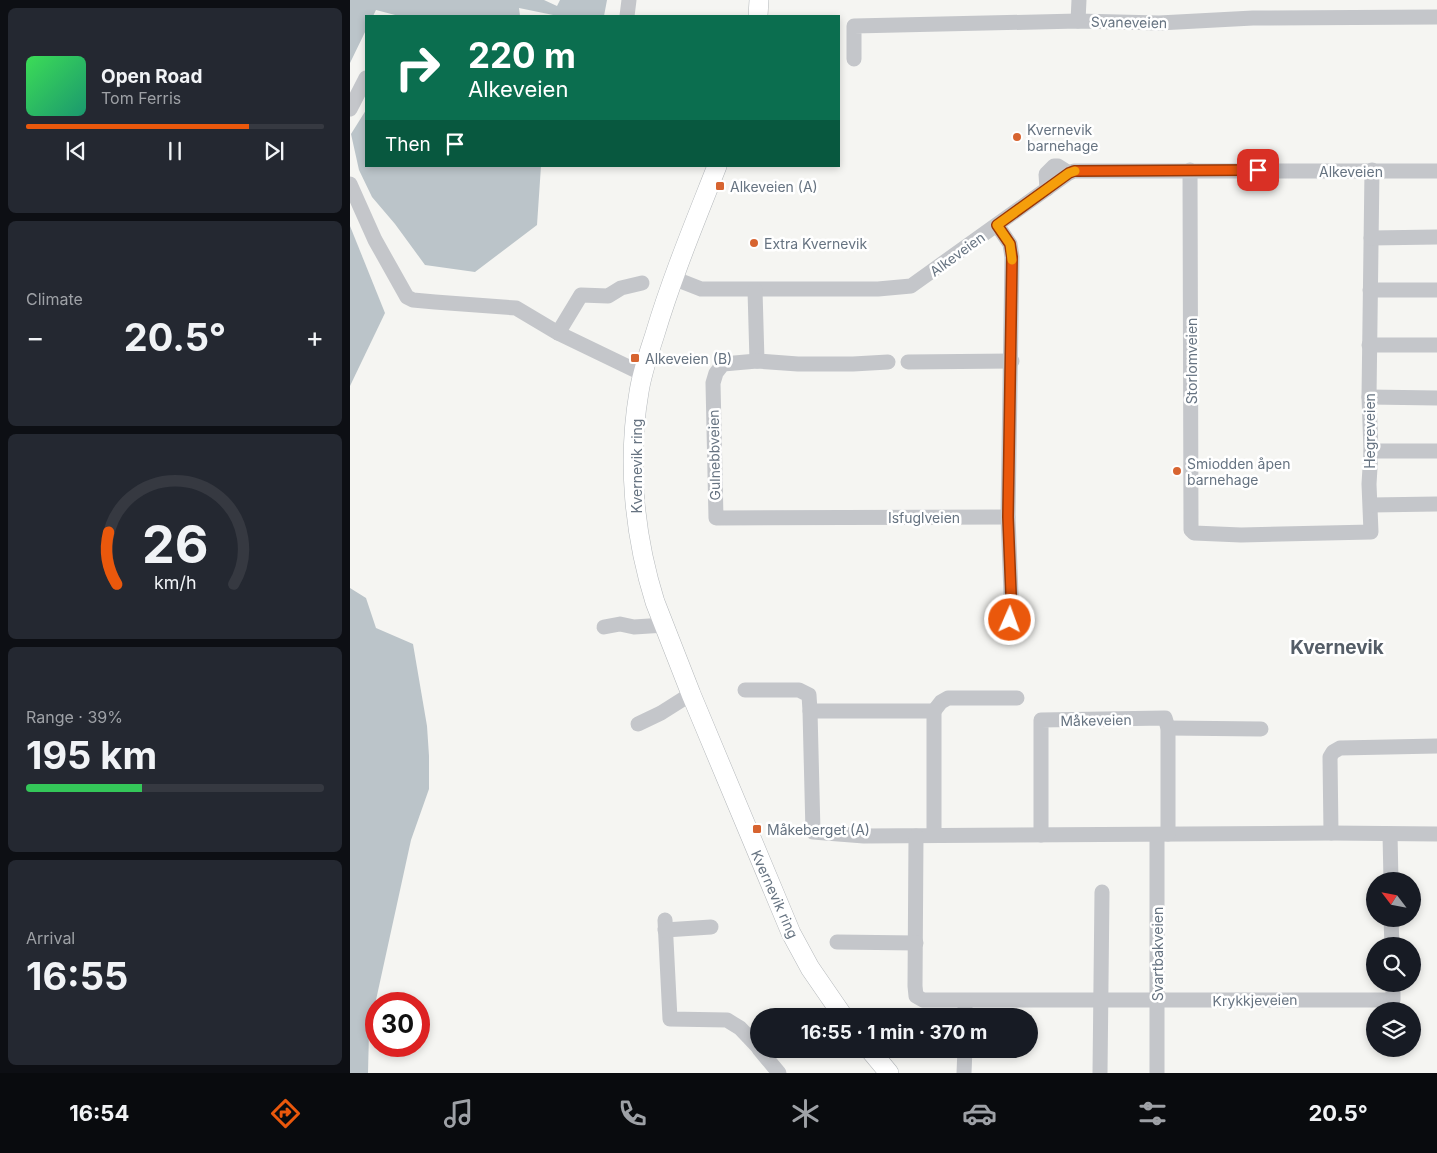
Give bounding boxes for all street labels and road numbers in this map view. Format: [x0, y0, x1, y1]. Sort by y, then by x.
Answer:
street label: Svaneveien [1091, 13, 1167, 31]
street label: Alkeveien [1319, 163, 1383, 180]
street label: Alkeveien [926, 228, 988, 280]
street label: Storlomveien [1183, 318, 1200, 404]
street label: Hegreveien [1361, 393, 1378, 469]
street label: Gulnebbveien [705, 409, 723, 501]
street label: Kvernevik ring [628, 419, 645, 513]
street label: Isfuglveien [888, 509, 960, 526]
street label: Måkeveien [1060, 711, 1132, 729]
street label: Kvernevik ring [748, 847, 802, 941]
street label: Svartbakveien [1149, 907, 1166, 1001]
street label: Krykkjeveien [1212, 991, 1298, 1009]

